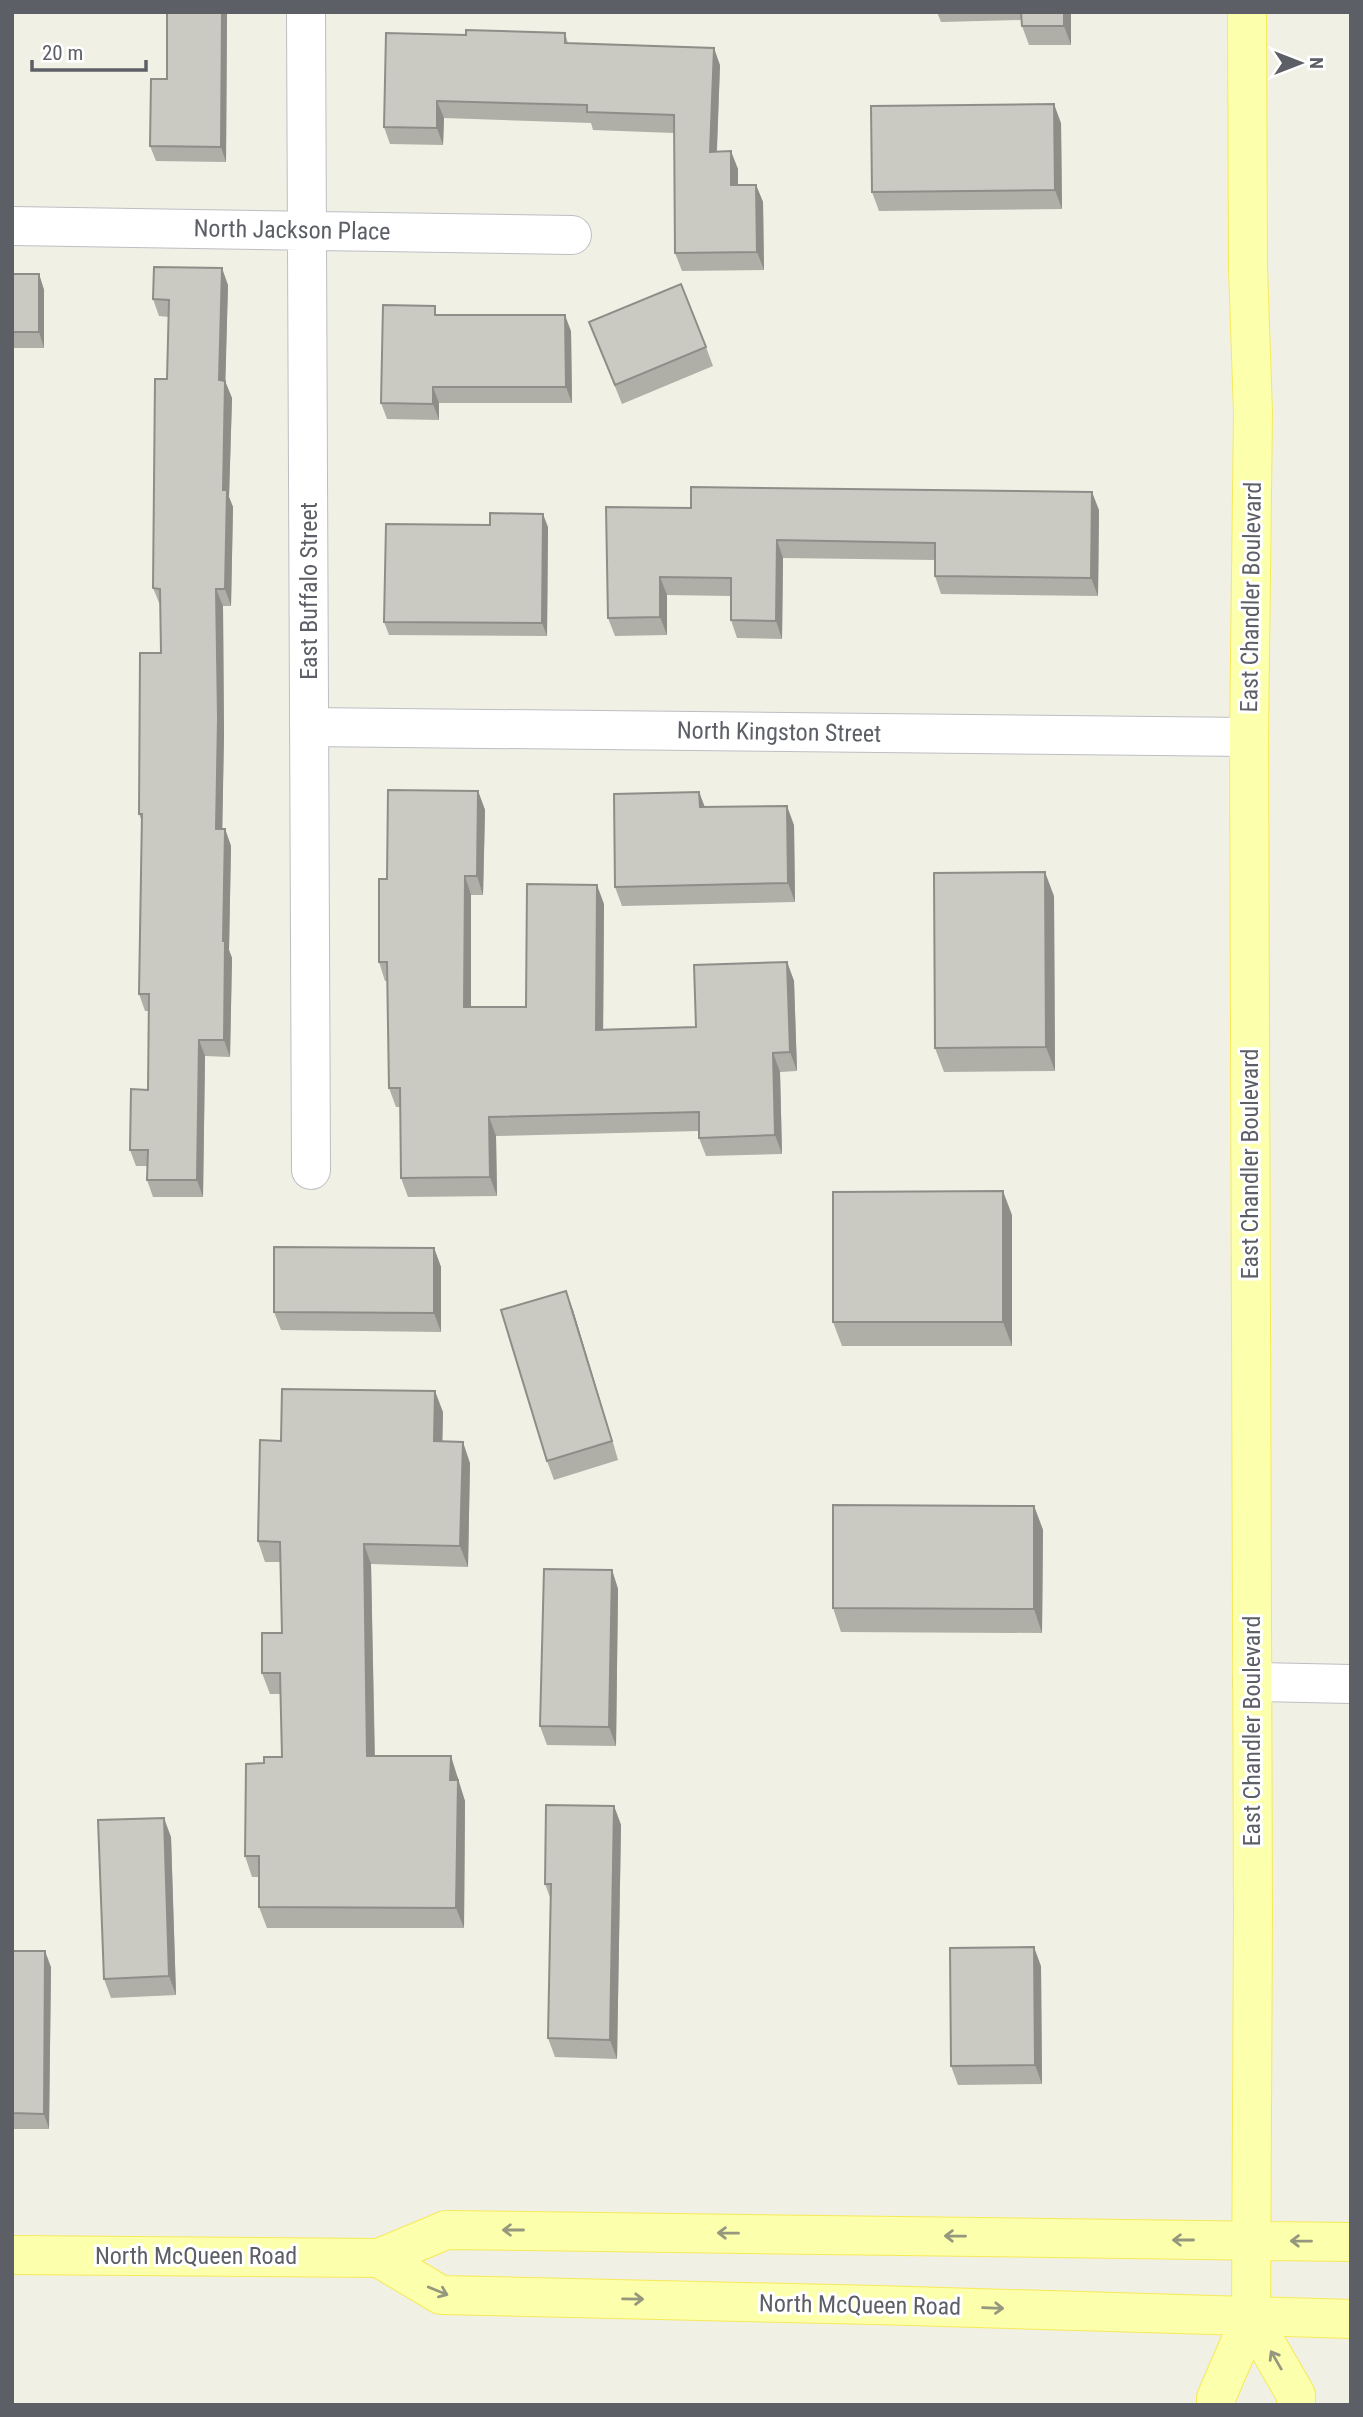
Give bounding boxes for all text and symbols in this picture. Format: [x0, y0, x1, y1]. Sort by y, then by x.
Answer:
scale bar [32, 28, 145, 72]
north arrow [1265, 28, 1335, 98]
text: 20 m [42, 41, 83, 65]
text: N [1305, 57, 1328, 69]
street label: North Jackson Place [193, 214, 391, 246]
street label: East Chandler Boulevard [1235, 481, 1267, 713]
street label: East Buffalo Street [295, 502, 323, 680]
street label: North Kingston Street [677, 716, 881, 748]
street label: East Chandler Boulevard [1236, 1049, 1264, 1279]
street label: East Chandler Boulevard [1238, 1616, 1266, 1846]
one-way arrow [501, 2223, 524, 2237]
one-way arrow [716, 2226, 739, 2240]
one-way arrow [944, 2230, 967, 2243]
one-way arrow [1171, 2233, 1194, 2247]
one-way arrow [1290, 2234, 1313, 2248]
street label: North McQueen Road [95, 2242, 297, 2270]
one-way arrow [427, 2285, 448, 2298]
street label: North McQueen Road [759, 2289, 961, 2321]
one-way arrow [621, 2292, 644, 2306]
one-way arrow [981, 2301, 1004, 2315]
one-way arrow [1269, 2350, 1282, 2371]

